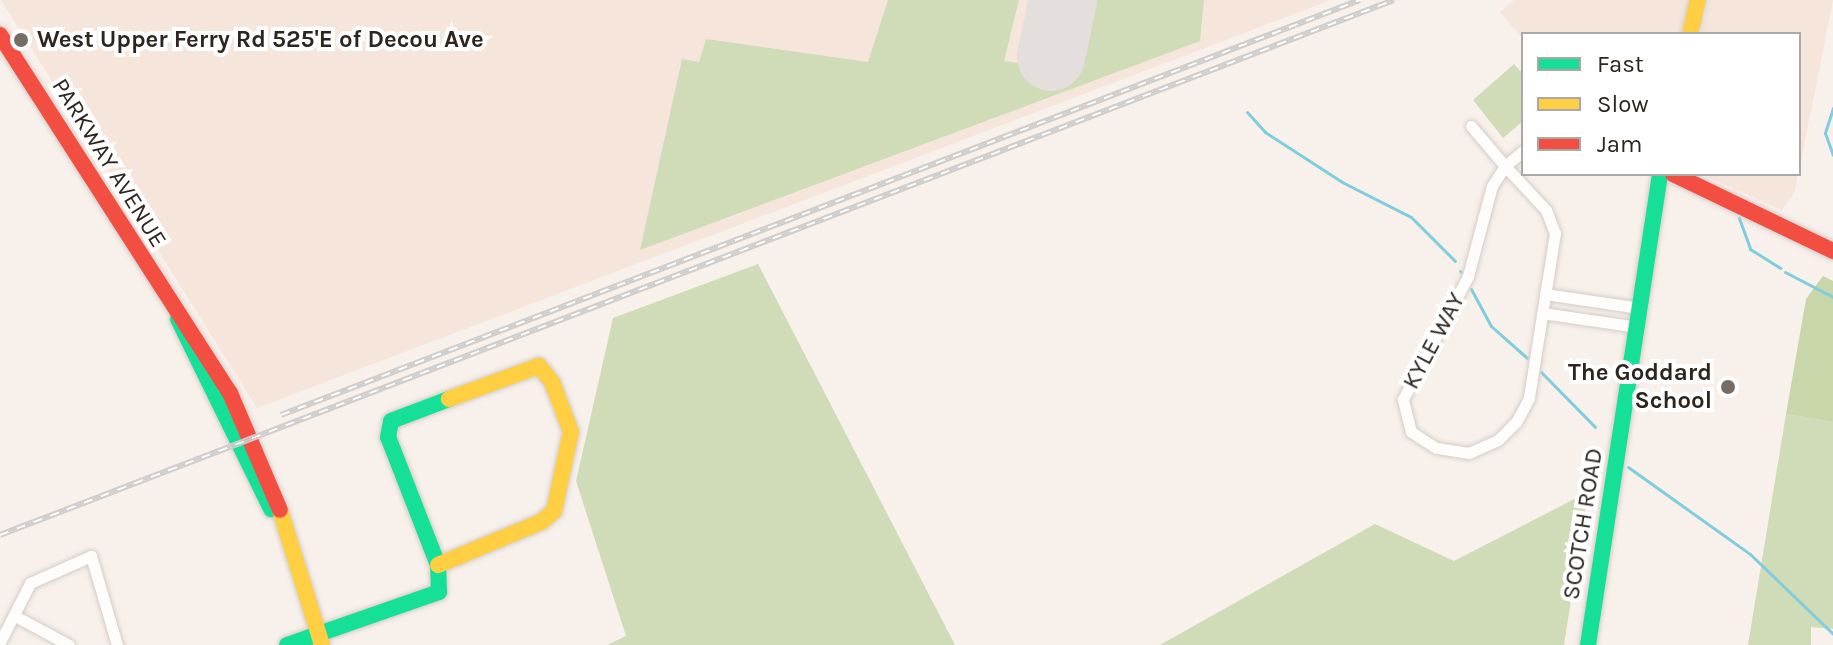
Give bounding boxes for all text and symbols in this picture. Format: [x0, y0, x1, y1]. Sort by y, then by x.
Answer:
place label: West Upper Ferry Rd 525'E of Decou Ave [37, 26, 484, 54]
marker: West Upper Ferry Rd 525'E of Decou Ave [12, 31, 30, 49]
legend [1521, 32, 1801, 176]
text: Fast [1597, 50, 1644, 78]
street label: PARKWAY AVENUE [45, 73, 173, 253]
text: Slow [1597, 90, 1649, 118]
text: Jam [1597, 130, 1642, 158]
street label: KYLE WAY [1397, 288, 1471, 394]
place label: The Goddard School [1568, 359, 1712, 415]
marker: The Goddard School [1719, 378, 1737, 396]
street label: SCOTCH ROAD [1557, 446, 1609, 602]

